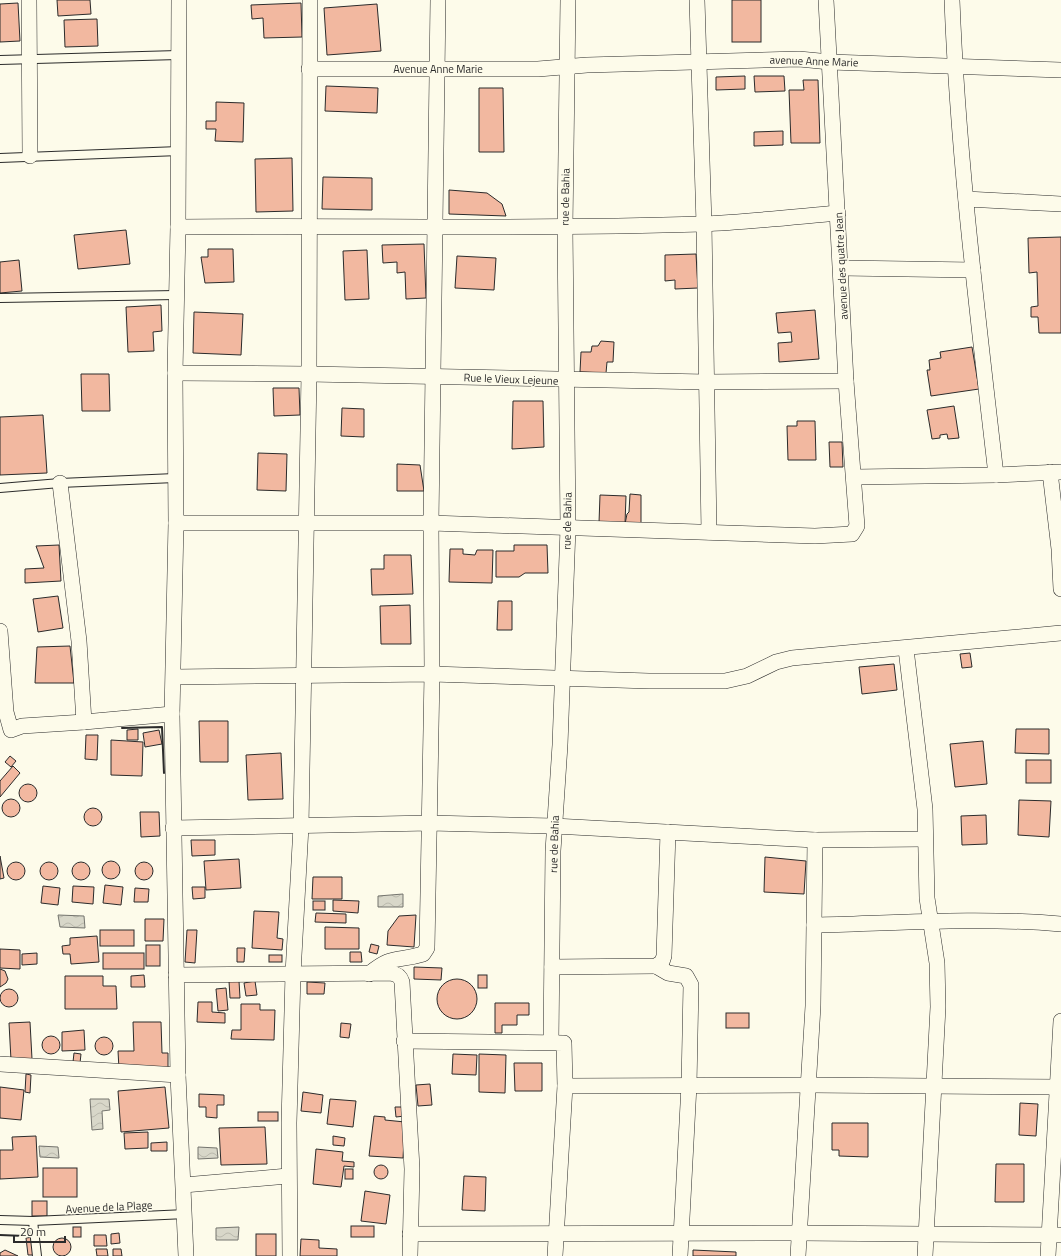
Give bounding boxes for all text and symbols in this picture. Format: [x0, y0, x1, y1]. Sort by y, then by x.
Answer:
street label: avenue Anne Marie [769, 51, 859, 71]
street label: Avenue Anne Marie [393, 61, 483, 77]
street label: rue de Bahia [556, 168, 574, 226]
street label: avenue des quatre Jean [830, 212, 852, 320]
street label: Rue le Vieux Lejeune [463, 369, 559, 389]
street label: rue de Bahia [558, 492, 576, 550]
street label: rue de Bahia [545, 814, 563, 873]
street label: Avenue de la Plage [65, 1197, 153, 1217]
scale bar [14, 1218, 65, 1244]
text: 20 m [20, 1222, 46, 1241]

